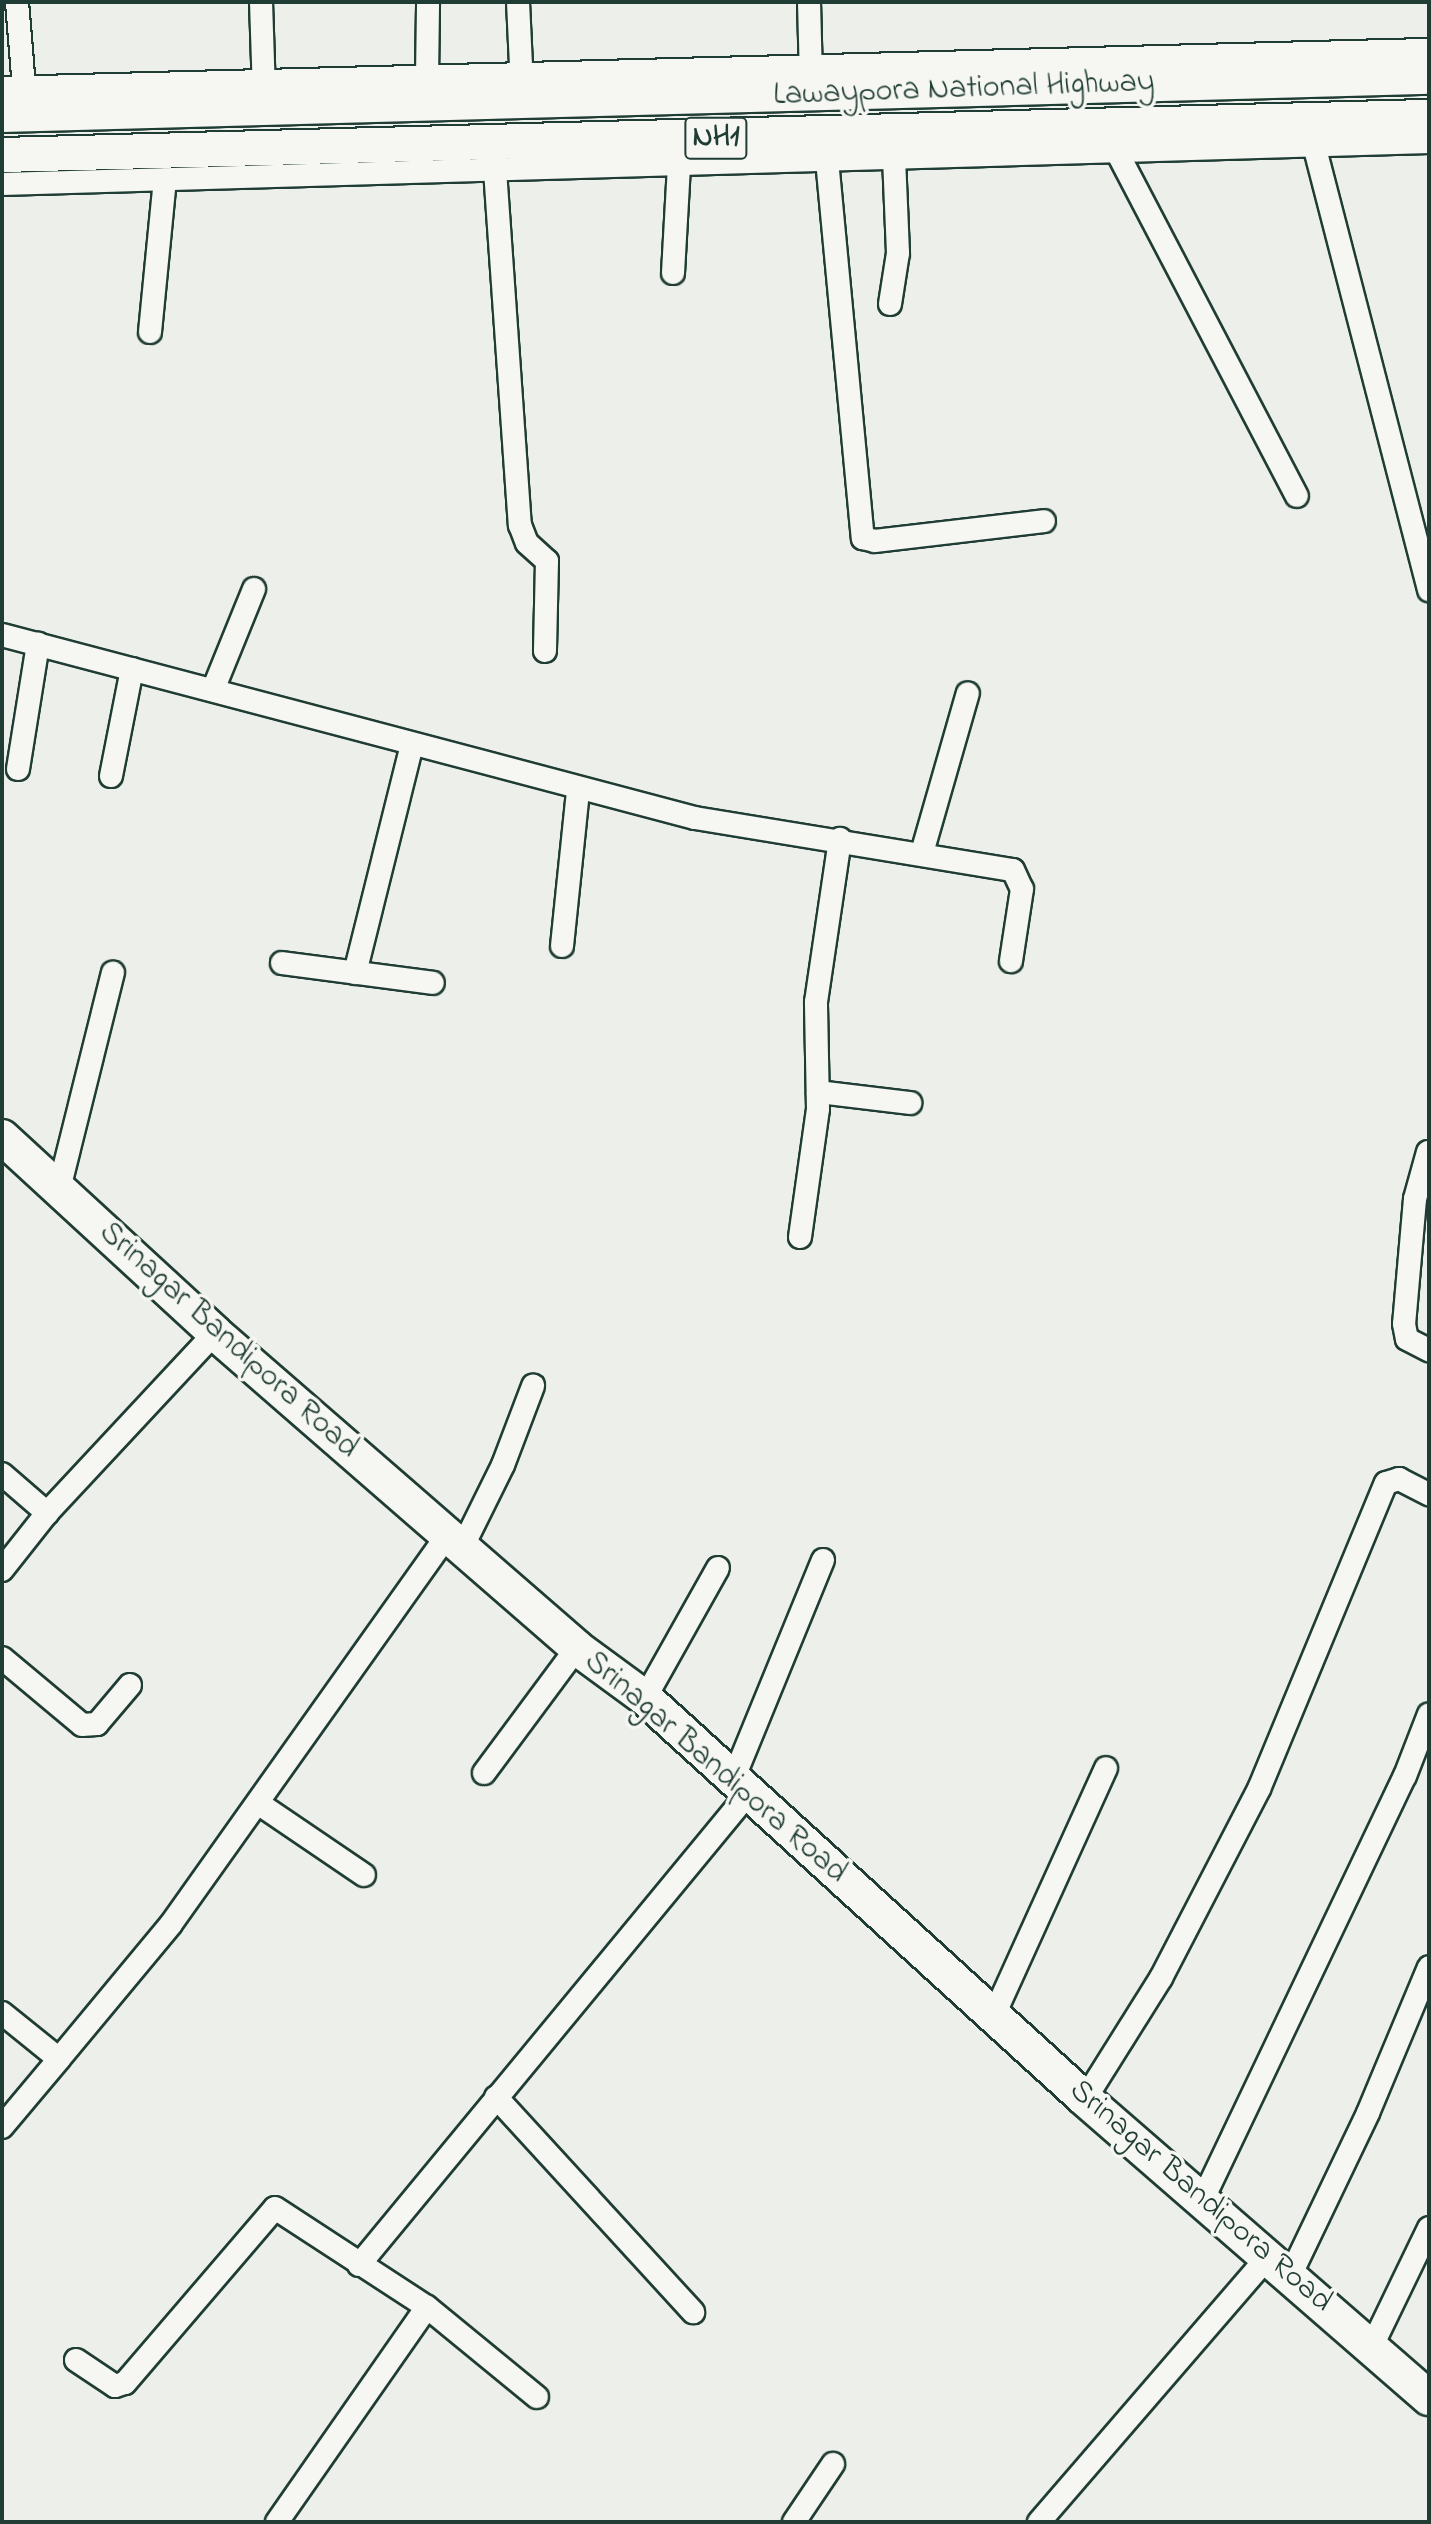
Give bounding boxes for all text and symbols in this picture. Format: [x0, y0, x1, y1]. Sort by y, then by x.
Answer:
street label: Lawaypora National Highway [773, 64, 1155, 116]
road number: NH1 [684, 112, 748, 164]
street label: Srinagar Bandipora Road [90, 1214, 366, 1468]
street label: Srinagar Bandipora Road [576, 1643, 854, 1893]
street label: Srinagar Bandipora Road [1061, 2072, 1339, 2322]

